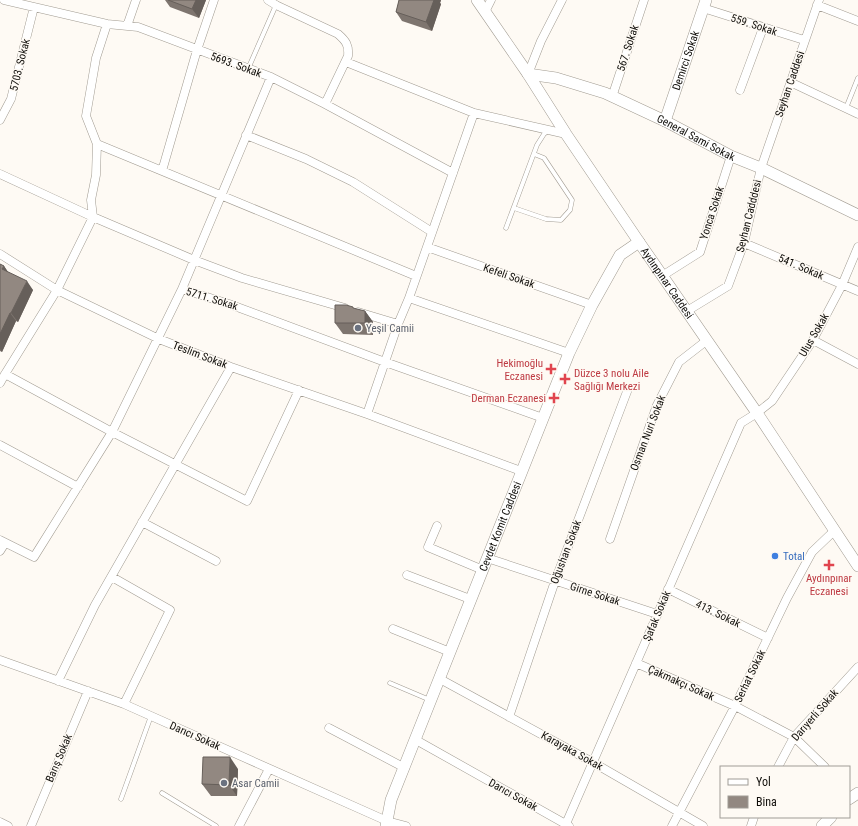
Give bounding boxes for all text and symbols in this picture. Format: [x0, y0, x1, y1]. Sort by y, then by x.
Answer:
street label: 559. Sokak [729, 11, 779, 39]
street label: 567. Sokak [614, 23, 642, 73]
street label: Demirci Sokak [669, 29, 702, 92]
street label: 5703. Sokak [7, 37, 33, 93]
street label: Seyhan Caddesi [773, 49, 807, 119]
street label: 5693. Sokak [209, 50, 263, 80]
street label: General Sami Sokak [655, 112, 737, 163]
street label: Seyhan Cadddesi [734, 178, 764, 254]
street label: Yonca Sokak [697, 185, 727, 241]
street label: Aydınpınar Caddesi [638, 245, 696, 321]
street label: 541. Sokak [776, 252, 826, 282]
street label: Kefeli Sokak [482, 261, 536, 291]
street label: 5711. Sokak [184, 285, 240, 313]
street label: Ulus Sokak [796, 311, 832, 359]
place label: Yeşil Camii [366, 322, 414, 335]
marker: Yeşil Camii [353, 323, 363, 333]
street label: Teslim Sokak [171, 339, 229, 371]
place label: Hekimoğlu Eczanesi [496, 357, 543, 383]
marker: Hekimoğlu Eczanesi [546, 364, 556, 374]
place label: Düzce 3 nolu Aile Sağlığı Merkezi [574, 367, 649, 393]
marker: Düzce 3 nolu Aile Sağlığı Merkezi [559, 373, 571, 385]
place label: Derman Eczanesi [471, 392, 546, 405]
marker: Derman Eczanesi [549, 393, 559, 403]
street label: Osman Nuri Sokak [628, 393, 668, 473]
street label: Cevdet Komit Caddesi [476, 480, 524, 573]
street label: Oğushan Sokak [548, 518, 584, 586]
place label: Total [783, 550, 805, 563]
marker: Total [770, 551, 780, 561]
marker: Aydınpınar Eczanesi [824, 560, 834, 570]
place label: Aydınpınar Eczanesi [806, 572, 853, 598]
street label: Girne Sokak [568, 580, 622, 608]
street label: Şafak Sokak [641, 589, 673, 643]
street label: 413. Sokak [694, 598, 743, 630]
street label: Serhat Sokak [732, 648, 768, 704]
street label: Çakmakçı Sokak [646, 663, 716, 703]
street label: Darıyerli Sokak [789, 686, 841, 744]
street label: Darıcı Sokak [168, 719, 222, 753]
street label: Karayaka Sokak [539, 729, 605, 773]
street label: Barış Sokak [43, 732, 75, 784]
legend [720, 766, 850, 818]
text: Yol [756, 775, 771, 789]
street label: Darıcı Sokak [486, 776, 540, 814]
place label: Asar Camii [232, 777, 279, 790]
marker: Asar Camii [219, 778, 229, 788]
text: Bina [756, 795, 777, 809]

